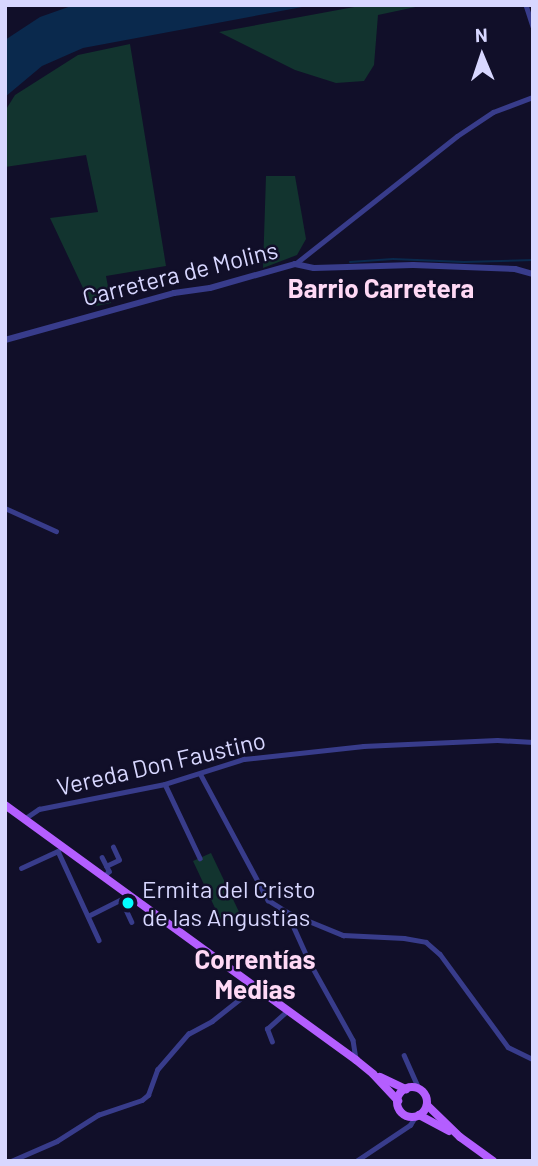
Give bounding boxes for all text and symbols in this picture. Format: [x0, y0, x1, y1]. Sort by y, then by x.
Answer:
north arrow [447, 21, 517, 91]
text: N [475, 23, 488, 46]
street label: Carretera de Molins [79, 235, 281, 311]
district label: Barrio Carretera [288, 272, 474, 304]
street label: Vereda Don Faustino [54, 725, 268, 801]
place label: Ermita del Cristo de las Angustias [142, 875, 316, 931]
marker: Ermita del Cristo de las Angustias [120, 895, 136, 911]
district label: Correntías Medias [194, 943, 316, 1004]

